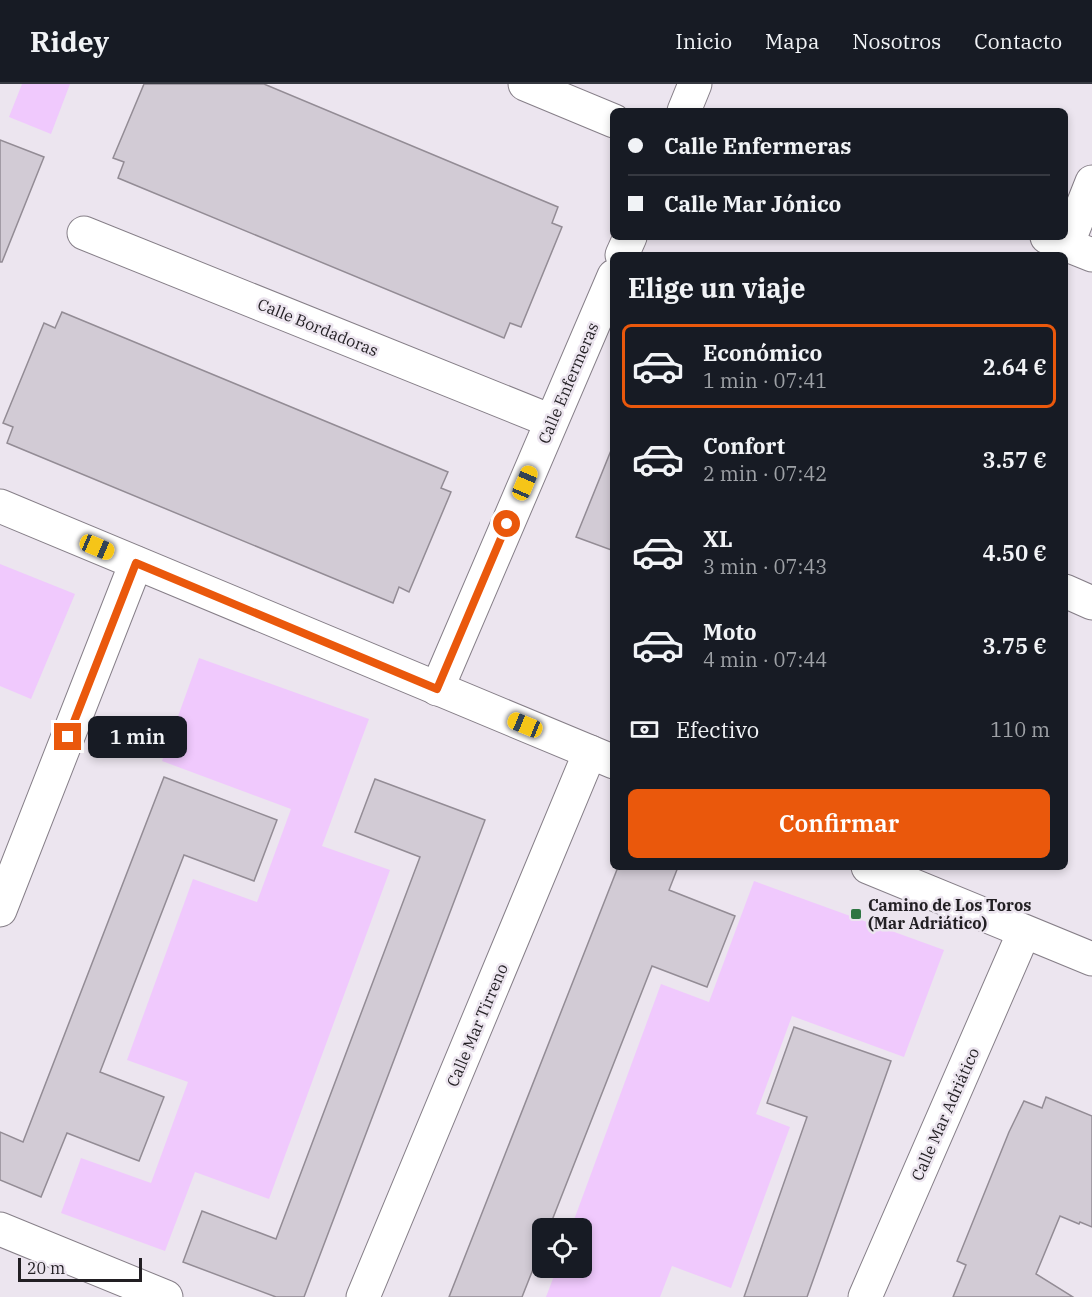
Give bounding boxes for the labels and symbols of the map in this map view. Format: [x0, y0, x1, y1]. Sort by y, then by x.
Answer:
street label: Calle Bordadoras [255, 294, 381, 360]
street label: Calle Enfermeras [533, 319, 603, 447]
car [510, 463, 540, 503]
route start [493, 510, 520, 537]
car [77, 532, 117, 562]
car [505, 710, 545, 740]
callout: 1 min [89, 716, 188, 758]
route end [54, 723, 81, 750]
place label: Camino de Los Toros (Mar Adriático) [868, 895, 1031, 933]
marker: Camino de Los Toros (Mar Adriático) [849, 907, 863, 921]
street label: Calle Mar Tirreno [442, 960, 512, 1090]
street label: Calle Mar Adriático [907, 1044, 983, 1184]
scale bar [18, 1255, 142, 1282]

